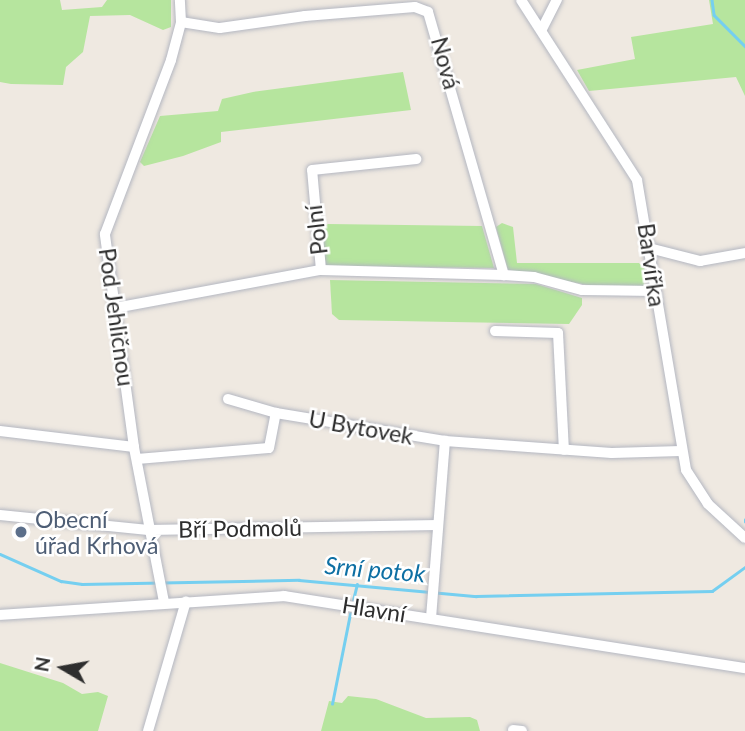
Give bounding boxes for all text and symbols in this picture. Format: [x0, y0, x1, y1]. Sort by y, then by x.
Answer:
street label: Nová [426, 34, 466, 92]
street label: Polní [299, 203, 333, 257]
street label: Barvířka [632, 221, 672, 309]
street label: Pod Jehličnou [94, 246, 140, 388]
street label: U Bytovek [307, 404, 415, 450]
place label: Obecní úřad Krhová [35, 505, 158, 559]
street label: Bří Podmolů [178, 513, 302, 543]
marker: Obecní úřad Krhová [13, 524, 29, 540]
water label: Srní potok [323, 550, 427, 588]
street label: Hlavní [340, 590, 408, 628]
north arrow [28, 633, 98, 703]
text: N [29, 655, 54, 673]

